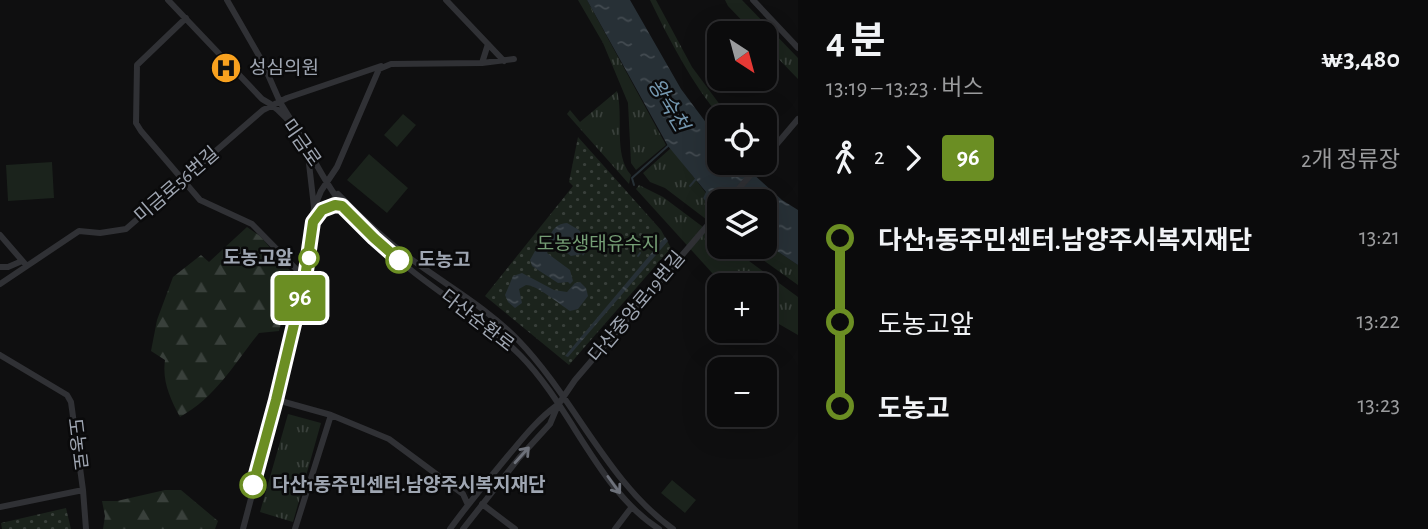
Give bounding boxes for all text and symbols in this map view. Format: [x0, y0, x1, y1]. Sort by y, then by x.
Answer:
north arrow [707, 21, 777, 91]
map controls [707, 21, 777, 427]
text: 4 분 [826, 23, 886, 61]
text: ₩3,480 [1321, 46, 1400, 72]
hospital icon: 성심의원 [209, 51, 243, 85]
place label: 성심의원 [249, 58, 319, 78]
water label: 왕숙천 [644, 74, 694, 138]
text: 13:19 – 13:23 · 버스 [826, 77, 984, 100]
button: locate [707, 105, 777, 175]
street label: 미금로 [278, 115, 325, 170]
icon: walk [826, 139, 864, 177]
icon: forward [894, 139, 932, 177]
street label: 미금로56번길 [131, 143, 223, 226]
text: 2 [874, 146, 884, 169]
text: 96 [956, 146, 980, 170]
text: 2개 정류장 [1301, 149, 1400, 172]
button: layers [707, 189, 777, 259]
text: 13:21 [1359, 226, 1400, 249]
text: 다산1동주민센터.남양주시복지재단 [878, 228, 1252, 254]
park label: 도농생태유수지 [537, 234, 659, 254]
marker: 도농고 [386, 247, 412, 273]
street label: 다산중앙로19번길 [585, 247, 689, 366]
place label: 도농고앞 [223, 248, 293, 268]
marker: 도농고앞 [299, 248, 319, 268]
place label: 도농고 [418, 251, 470, 270]
button: + [707, 273, 777, 343]
line badge: 96 [268, 275, 332, 321]
text: 96 [288, 286, 312, 310]
street label: 다산순환로 [437, 286, 518, 355]
text: 13:22 [1356, 310, 1400, 333]
text: 도농고앞 [878, 312, 974, 338]
button: − [707, 357, 777, 427]
text: 13:23 [1357, 394, 1400, 417]
text: 도농고 [878, 396, 950, 422]
street label: 도농로 [64, 417, 91, 471]
one-way arrow [514, 447, 530, 465]
marker: 다산1동주민센터.남양주시복지재단 [240, 472, 266, 498]
place label: 다산1동주민센터.남양주시복지재단 [272, 475, 546, 495]
one-way arrow [607, 475, 621, 494]

